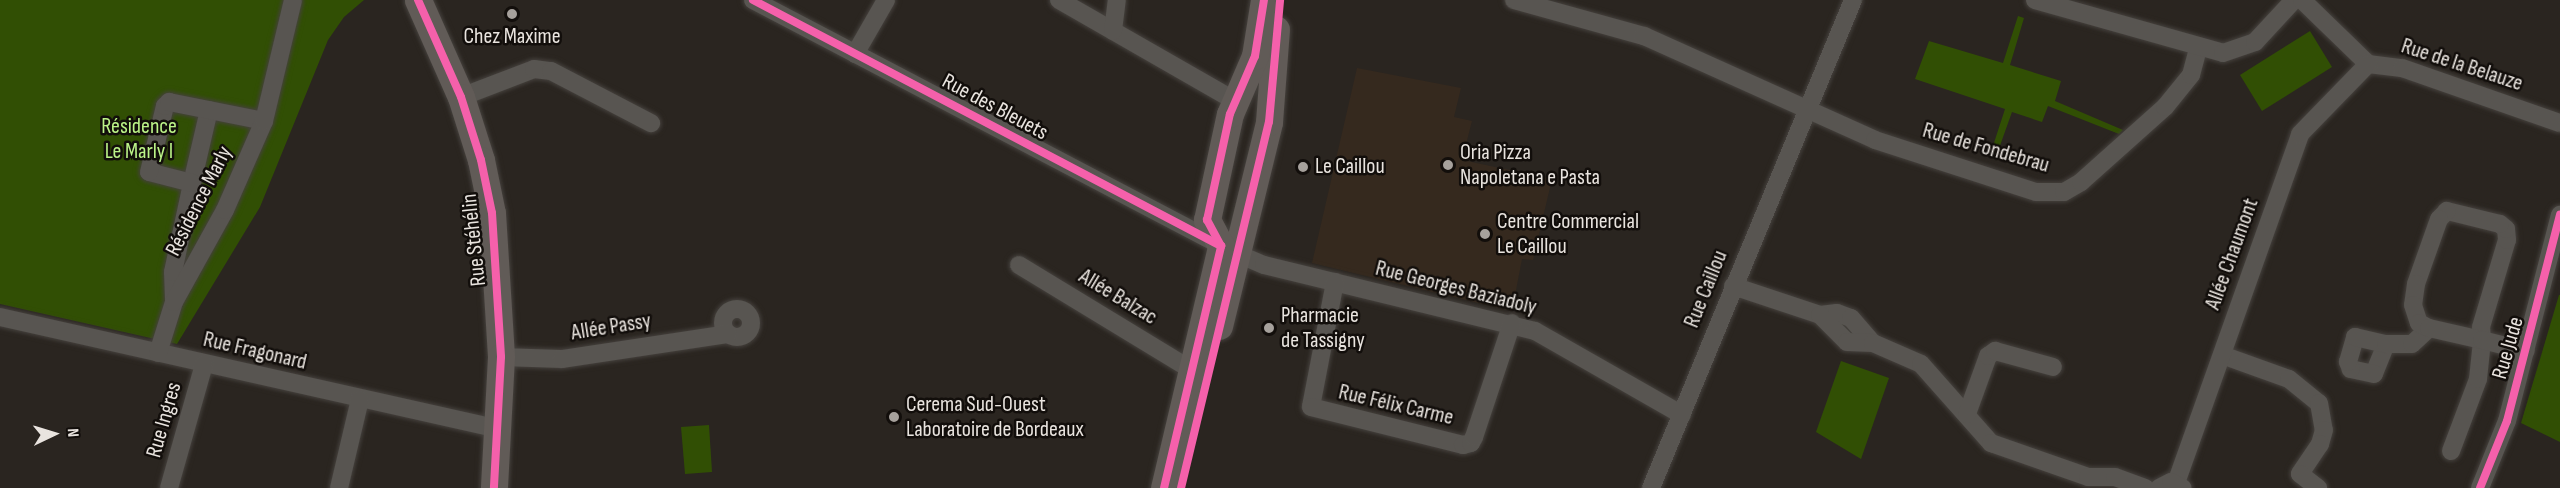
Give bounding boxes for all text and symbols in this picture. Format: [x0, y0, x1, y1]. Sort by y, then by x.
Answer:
marker: Chez Maxime [505, 7, 519, 21]
place label: Chez Maxime [463, 24, 561, 50]
street label: Rue de la Belauze [2398, 33, 2526, 97]
street label: Rue des Bleuets [937, 68, 1053, 146]
park label: Résidence Le Marly I [101, 113, 177, 164]
street label: Rue de Fondebrau [1920, 117, 2052, 179]
place label: Oria Pizza Napoletana e Pasta [1460, 139, 1600, 190]
street label: Résidence Marly [160, 142, 238, 260]
place label: Le Caillou [1315, 154, 1385, 180]
marker: Oria Pizza Napoletana e Pasta [1441, 158, 1455, 172]
marker: Le Caillou [1296, 160, 1310, 174]
street label: Rue Stéhélin [456, 192, 492, 288]
street label: Allée Chaumont [2200, 195, 2264, 313]
place label: Centre Commercial Le Caillou [1497, 208, 1639, 260]
marker: Centre Commercial Le Caillou [1478, 227, 1492, 241]
street label: Rue Caillou [1679, 246, 1733, 332]
street label: Rue Georges Baziadoly [1373, 255, 1539, 321]
street label: Allée Balzac [1074, 263, 1162, 331]
place label: Pharmacie de Tassigny [1281, 302, 1365, 354]
street label: Allée Passy [569, 308, 653, 346]
street label: Rue Jude [2487, 314, 2529, 382]
marker: Pharmacie de Tassigny [1262, 321, 1276, 335]
street label: Rue Fragonard [201, 326, 309, 376]
street label: Rue Ingres [141, 379, 187, 461]
street label: Rue Félix Carme [1336, 379, 1456, 431]
place label: Cerema Sud-Ouest Laboratoire de Bordeaux [906, 391, 1084, 442]
north arrow [24, 404, 84, 464]
marker: Cerema Sud-Ouest Laboratoire de Bordeaux [887, 410, 901, 424]
text: N [63, 428, 82, 438]

